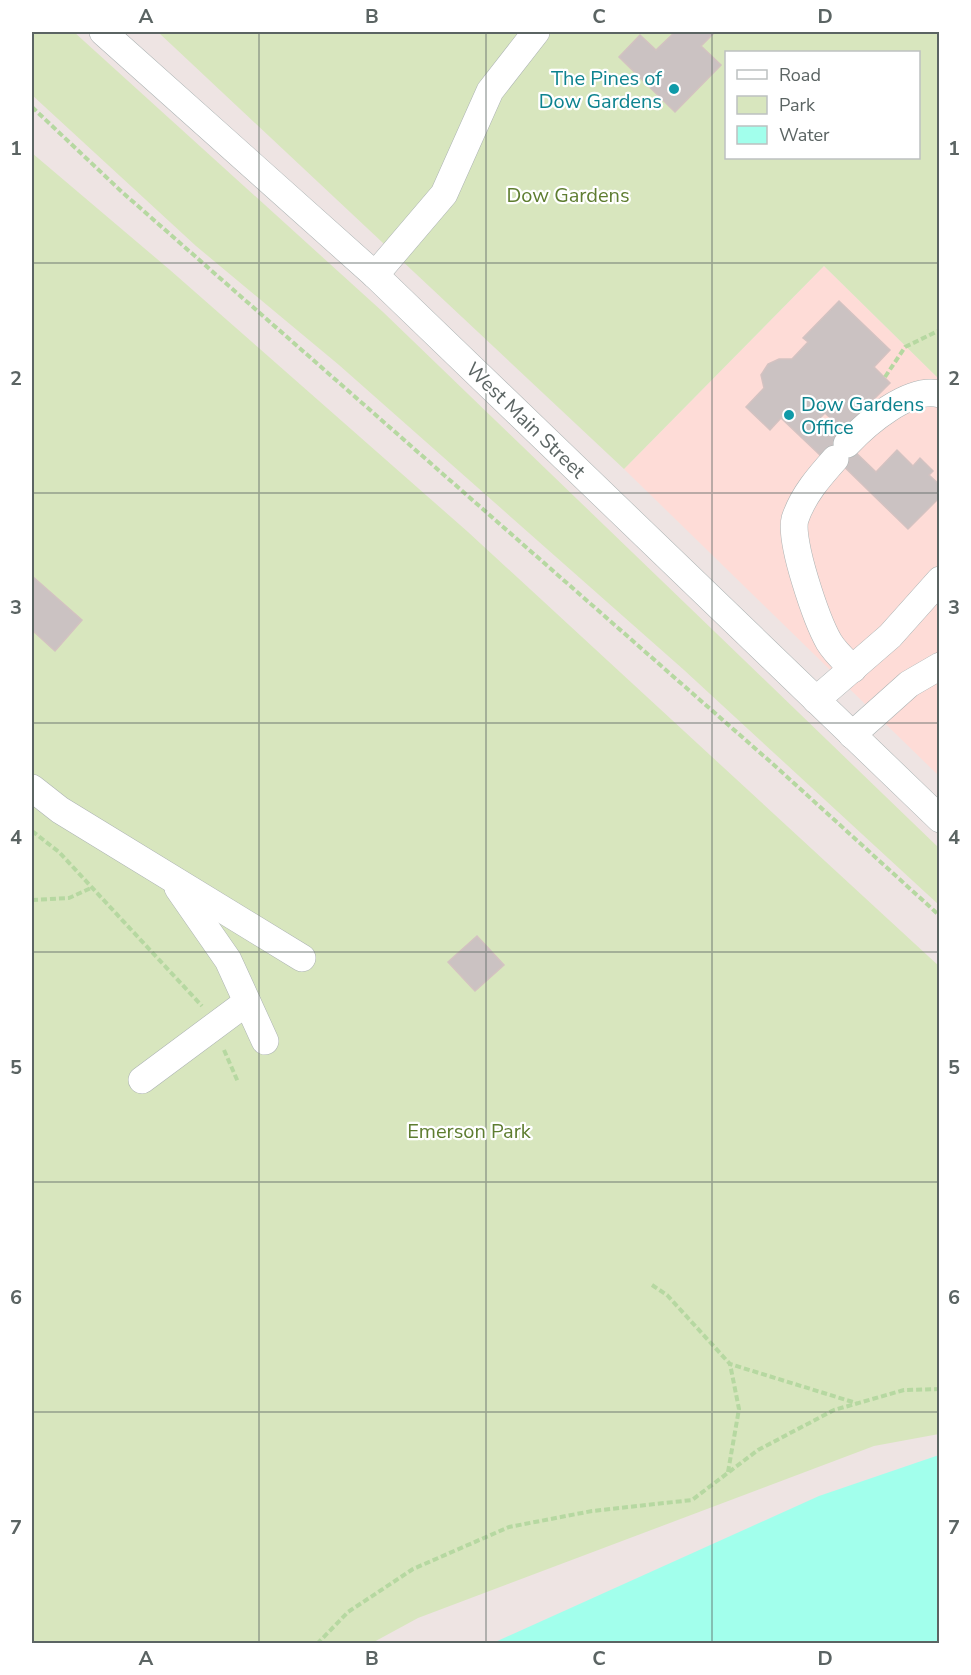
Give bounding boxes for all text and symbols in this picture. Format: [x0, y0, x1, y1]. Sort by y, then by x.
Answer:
text: A [139, 3, 154, 30]
text: B [365, 3, 379, 30]
text: C [592, 3, 606, 30]
text: D [817, 3, 833, 30]
legend [725, 51, 920, 159]
text: Road [779, 63, 821, 87]
place label: The Pines of Dow Gardens [539, 65, 662, 115]
marker: The Pines of Dow Gardens [667, 82, 681, 96]
text: Park [779, 93, 816, 117]
text: Water [779, 123, 830, 147]
text: 1 [10, 135, 22, 162]
text: 1 [948, 135, 960, 162]
park label: Dow Gardens [506, 182, 630, 209]
street label: West Main Street [460, 356, 592, 485]
text: 2 [10, 365, 22, 392]
text: 2 [948, 365, 960, 392]
place label: Dow Gardens Office [801, 391, 924, 441]
marker: Dow Gardens Office [782, 408, 796, 422]
text: 3 [10, 594, 22, 621]
text: 3 [948, 594, 960, 621]
text: 4 [10, 824, 22, 851]
text: 4 [948, 824, 960, 851]
text: 5 [10, 1054, 22, 1081]
text: 5 [948, 1054, 960, 1081]
park label: Emerson Park [407, 1118, 532, 1145]
text: 6 [10, 1284, 22, 1311]
text: 6 [948, 1284, 960, 1311]
text: 7 [10, 1514, 22, 1541]
text: 7 [948, 1514, 960, 1541]
text: A [139, 1645, 154, 1672]
text: B [365, 1645, 379, 1672]
text: C [592, 1645, 606, 1672]
text: D [817, 1645, 833, 1672]

